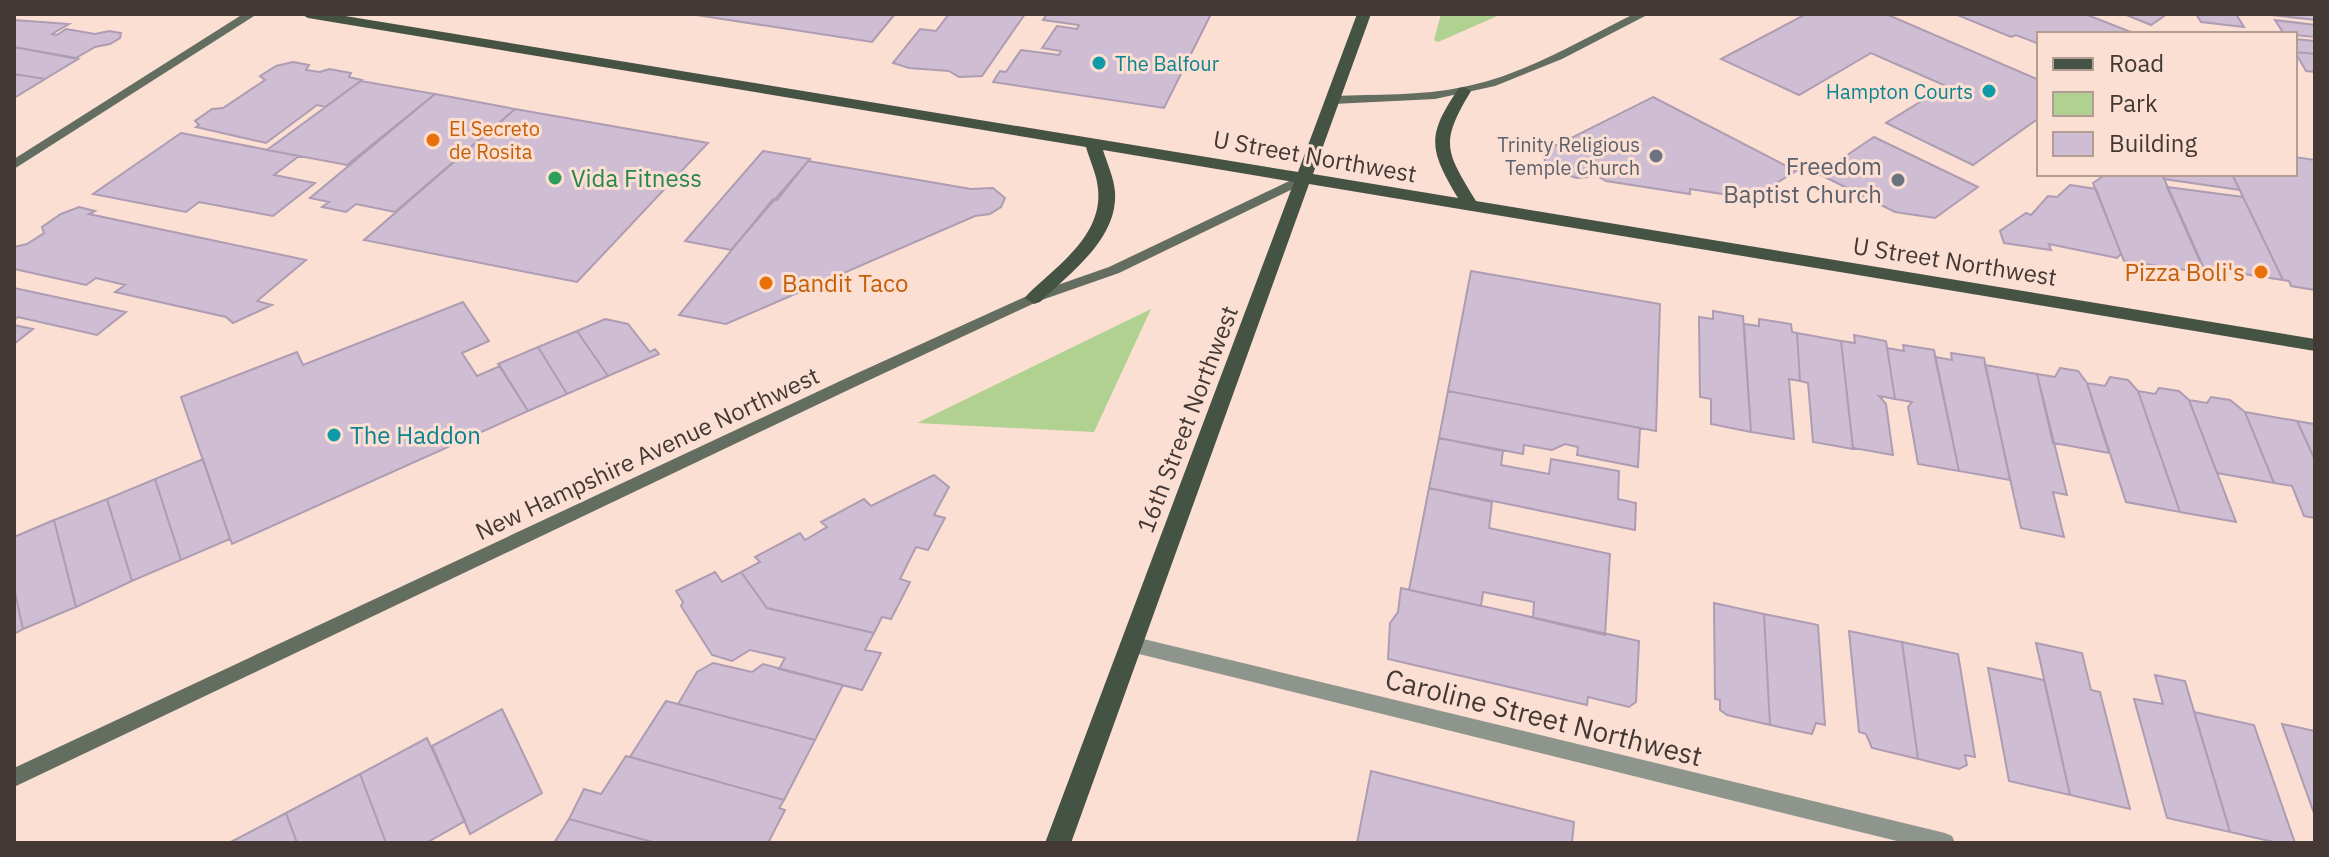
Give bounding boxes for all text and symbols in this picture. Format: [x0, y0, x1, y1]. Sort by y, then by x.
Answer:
legend [2037, 32, 2297, 176]
text: Road [2109, 47, 2164, 79]
place label: The Balfour [1115, 50, 1219, 77]
marker: The Balfour [1090, 54, 1108, 72]
place label: Hampton Courts [1826, 78, 1973, 105]
marker: Hampton Courts [1980, 82, 1998, 100]
text: Park [2109, 87, 2158, 119]
place label: El Secreto de Rosita [449, 115, 540, 165]
street label: U Street Northwest [1211, 122, 1419, 190]
text: Building [2109, 127, 2197, 159]
marker: El Secreto de Rosita [424, 131, 442, 149]
place label: Trinity Religious Temple Church [1497, 131, 1640, 181]
marker: Trinity Religious Temple Church [1647, 147, 1665, 165]
place label: Freedom Baptist Church [1723, 150, 1882, 210]
place label: Vida Fitness [571, 162, 702, 194]
marker: Vida Fitness [546, 169, 564, 187]
marker: Freedom Baptist Church [1889, 171, 1907, 189]
street label: U Street Northwest [1851, 229, 2059, 293]
place label: Pizza Boli's [2125, 256, 2245, 288]
marker: Pizza Boli's [2252, 263, 2270, 281]
place label: Bandit Taco [782, 267, 908, 299]
marker: Bandit Taco [757, 274, 775, 292]
street label: 16th Street Northwest [1129, 301, 1245, 537]
street label: New Hampshire Avenue Northwest [470, 359, 824, 547]
place label: The Haddon [350, 419, 481, 451]
marker: The Haddon [325, 426, 343, 444]
street label: Caroline Street Northwest [1382, 660, 1706, 774]

